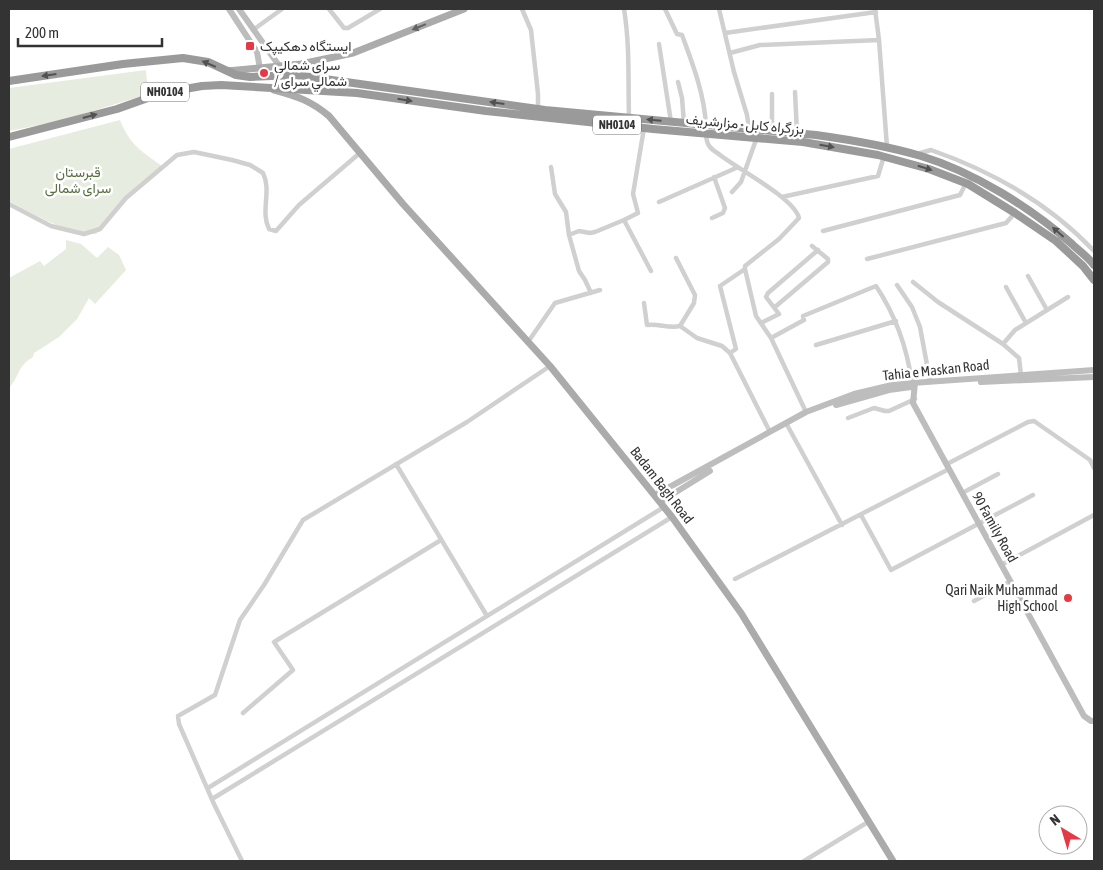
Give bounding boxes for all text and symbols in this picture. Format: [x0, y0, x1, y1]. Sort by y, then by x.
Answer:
scale bar [18, 15, 161, 47]
one-way arrow [411, 23, 426, 31]
text: 200 m [25, 24, 59, 41]
place label: ایستگاه دهکیپک [260, 38, 351, 56]
marker: ایستگاه دهکیپک [244, 40, 256, 52]
place label: سرای شمالي / شمالي سرای [274, 57, 347, 93]
one-way arrow [202, 59, 216, 67]
marker: سرای شمالي / شمالي سرای [258, 67, 270, 79]
one-way arrow [41, 71, 57, 79]
road number: NH0104 [141, 82, 189, 101]
one-way arrow [397, 97, 413, 105]
one-way arrow [489, 99, 505, 107]
street label: بزرگراه کابل - مزارشریف [685, 111, 805, 138]
one-way arrow [82, 112, 97, 120]
road number: NH0104 [593, 116, 641, 134]
one-way arrow [645, 116, 661, 124]
one-way arrow [820, 143, 836, 151]
park label: قبرستان سرای شمالی [45, 164, 111, 197]
one-way arrow [918, 165, 933, 173]
one-way arrow [1053, 226, 1065, 238]
street label: Tahia e Maskan Road [882, 356, 990, 384]
street label: Badam Bagh Road [627, 443, 697, 527]
street label: 90 Family Road [969, 489, 1021, 565]
place label: Qari Naik Muhammad High School [945, 582, 1058, 614]
marker: Qari Naik Muhammad High School [1062, 592, 1074, 604]
north arrow [1038, 805, 1088, 855]
text: N [1047, 811, 1063, 829]

